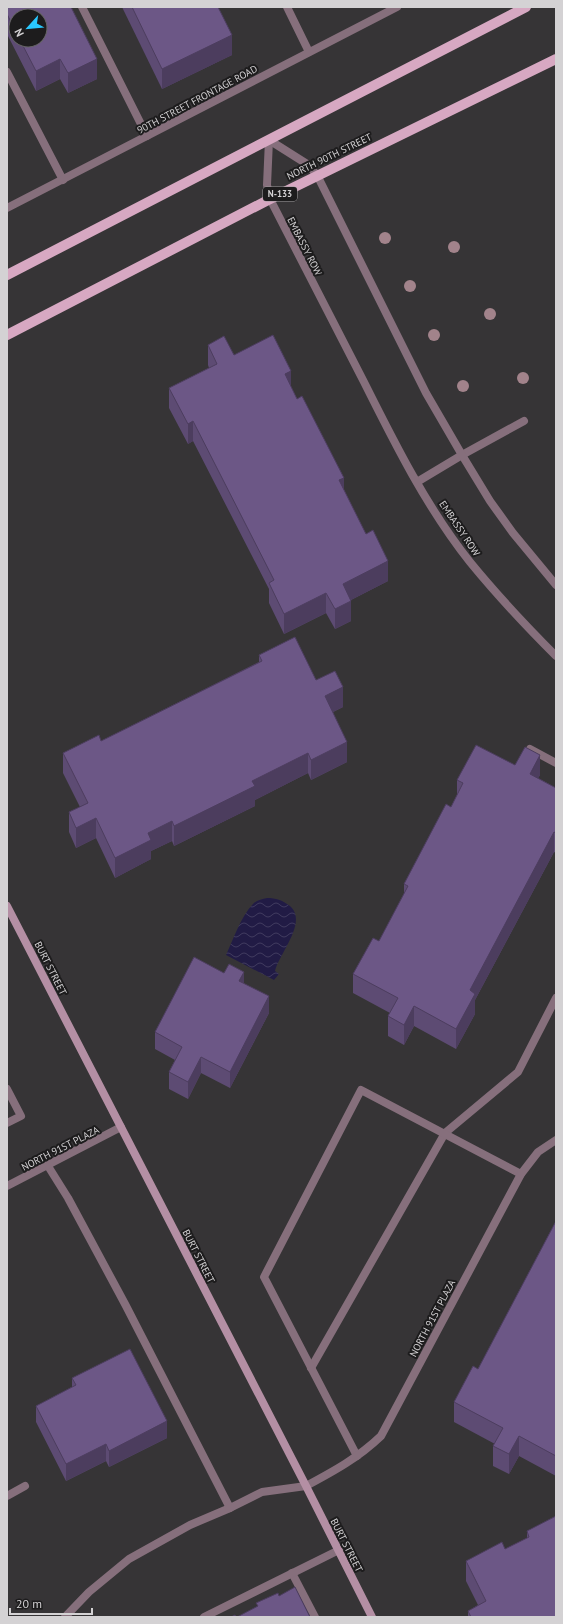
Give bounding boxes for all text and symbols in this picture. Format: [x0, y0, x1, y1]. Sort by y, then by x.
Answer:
north arrow [8, 8, 48, 48]
text: N [11, 26, 27, 39]
street label: 90TH STREET FRONTAGE ROAD [135, 62, 260, 137]
street label: NORTH 90TH STREET [285, 130, 374, 183]
road number: N-133 [263, 187, 297, 201]
street label: EMBASSY ROW [284, 215, 325, 278]
street label: EMBASSY ROW [436, 498, 483, 559]
street label: BURT STREET [31, 939, 70, 998]
street label: NORTH 91ST PLAZA [19, 1123, 101, 1174]
street label: BURT STREET [179, 1227, 218, 1286]
street label: NORTH 91ST PLAZA [407, 1277, 458, 1359]
street label: BURT STREET [327, 1516, 366, 1575]
scale bar [10, 1590, 92, 1616]
text: 20 m [16, 1596, 42, 1611]

